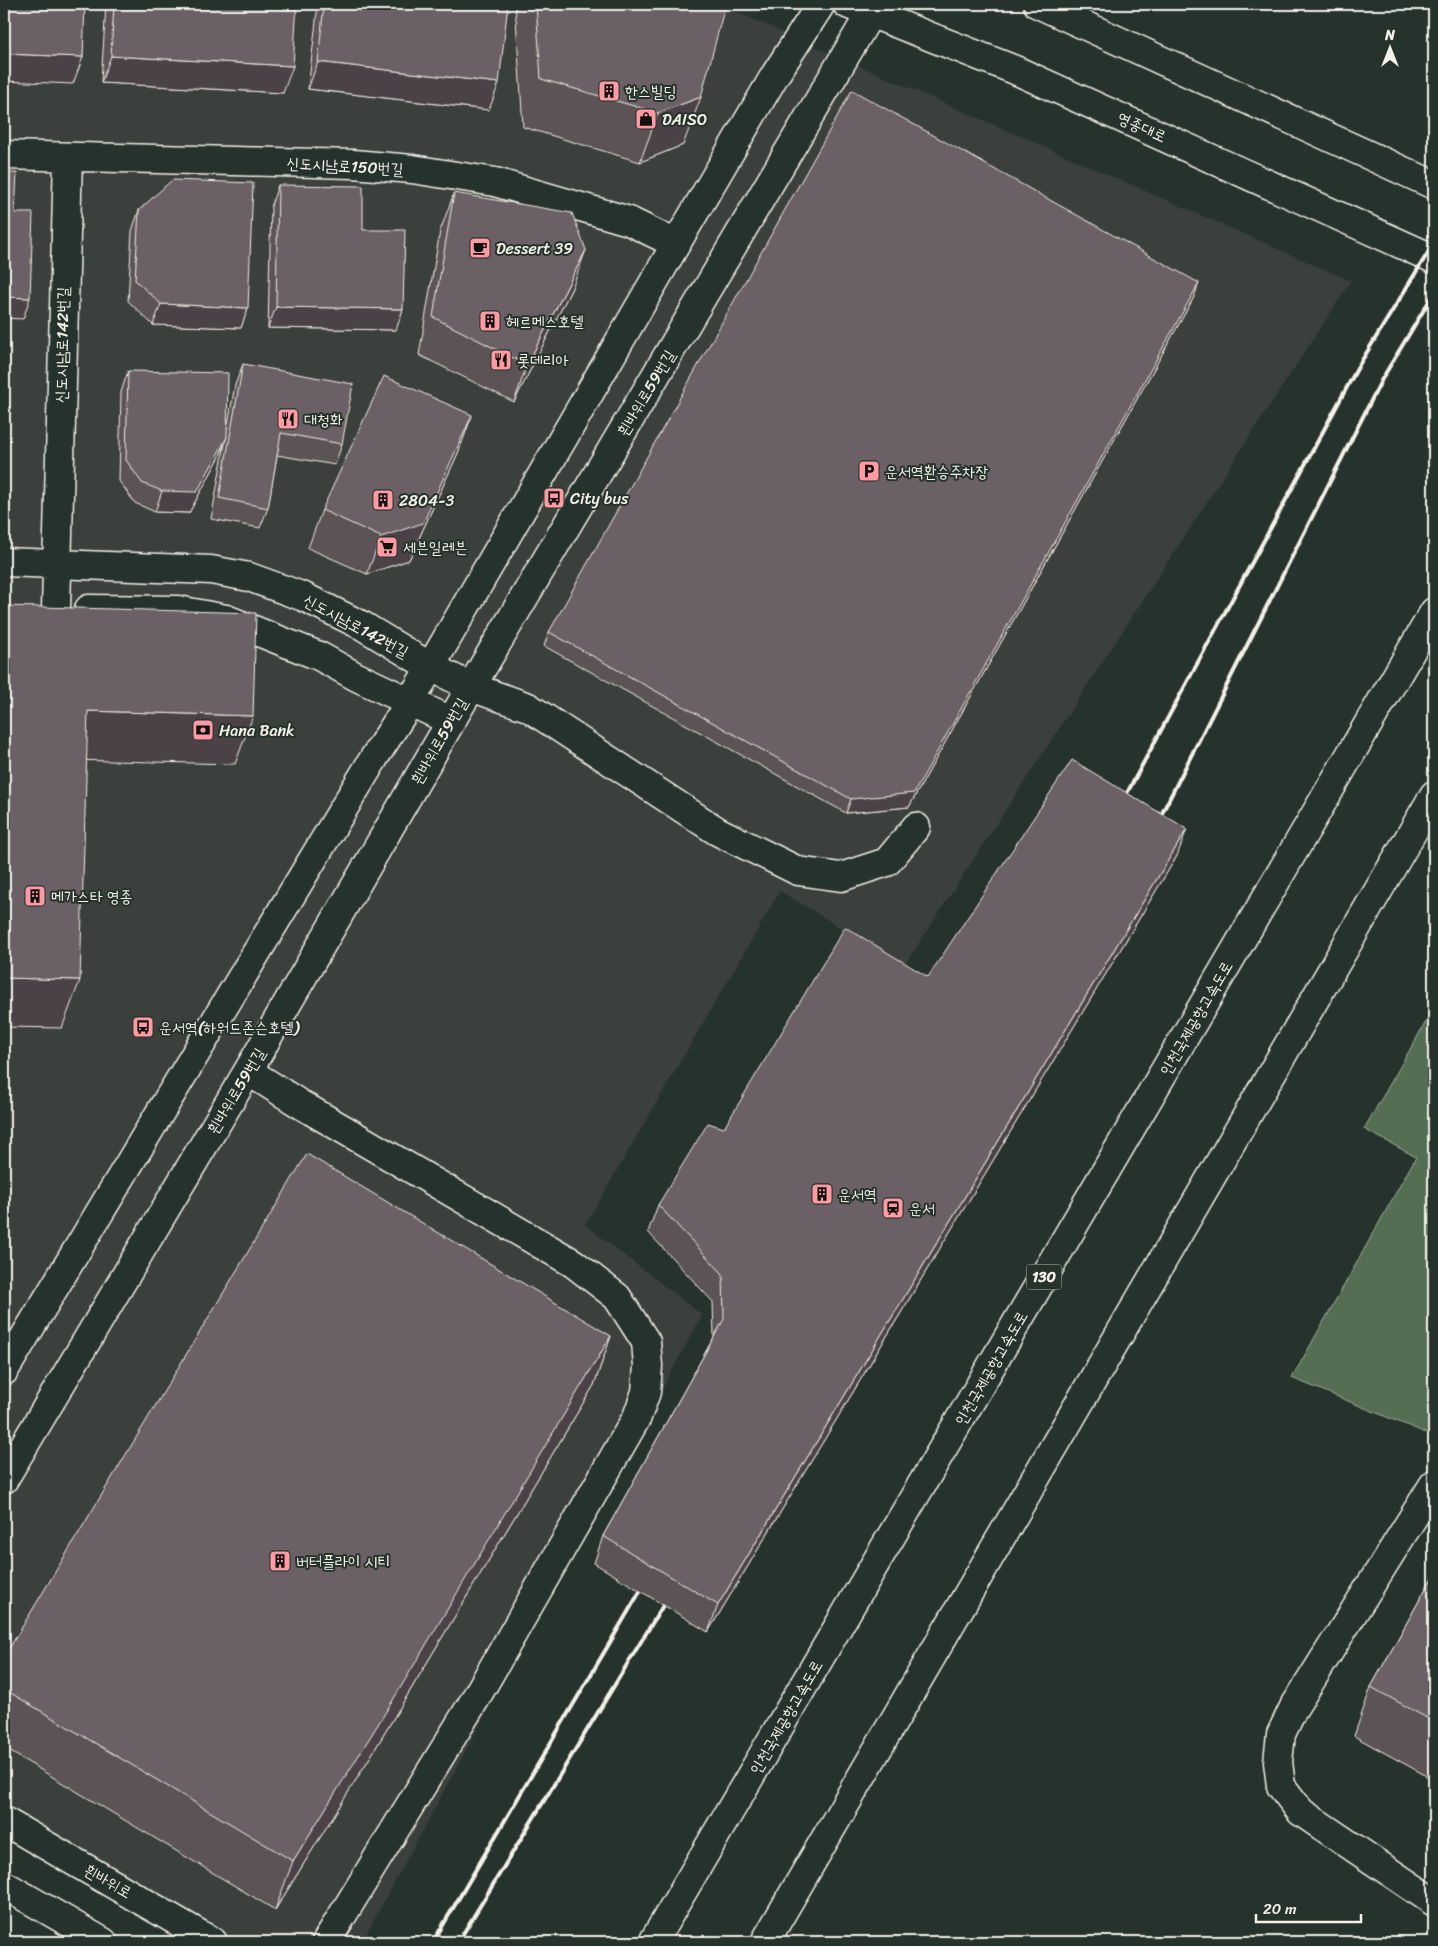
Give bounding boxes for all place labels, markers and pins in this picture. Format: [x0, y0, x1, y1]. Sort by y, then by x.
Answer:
place label: 한스빌딩 [625, 77, 677, 106]
building icon: 한스빌딩 [597, 79, 621, 103]
place label: DAISO [662, 105, 707, 134]
shop icon: DAISO [634, 107, 658, 131]
place label: Dessert 39 [496, 234, 573, 263]
cafe icon: Dessert 39 [468, 236, 492, 260]
place label: 헤르메스호텔 [506, 307, 583, 336]
building icon: 헤르메스호텔 [478, 309, 502, 333]
place label: 롯데리아 [517, 346, 569, 375]
restaurant icon: 롯데리아 [489, 348, 513, 372]
place label: 대청화 [304, 405, 343, 434]
restaurant icon: 대청화 [276, 407, 300, 431]
place label: 운서역환승주차장 [885, 457, 988, 486]
parking icon: 운서역환승주차장 [857, 459, 881, 483]
place label: City bus [570, 484, 629, 513]
place label: 2804-3 [399, 486, 454, 515]
bus stop icon: City bus [542, 486, 566, 510]
building icon: 2804-3 [371, 488, 395, 512]
place label: 세븐일레븐 [403, 533, 467, 562]
supermarket icon: 세븐일레븐 [375, 535, 399, 559]
place label: Hana Bank [219, 716, 295, 745]
bank icon: Hana Bank [191, 718, 215, 742]
place label: 메가스타 영종 [51, 882, 132, 911]
building icon: 메가스타 영종 [23, 884, 47, 908]
place label: 운서역(하워드존슨호텔) [159, 1013, 300, 1042]
bus stop icon: 운서역(하워드존슨호텔) [131, 1015, 155, 1039]
place label: 운서역 [838, 1180, 877, 1209]
building icon: 운서역 [810, 1182, 834, 1206]
place label: 운서 [909, 1194, 935, 1223]
station icon: 운서 [881, 1196, 905, 1220]
place label: 버터플라이 시티 [296, 1547, 390, 1576]
building icon: 버터플라이 시티 [268, 1549, 292, 1573]

